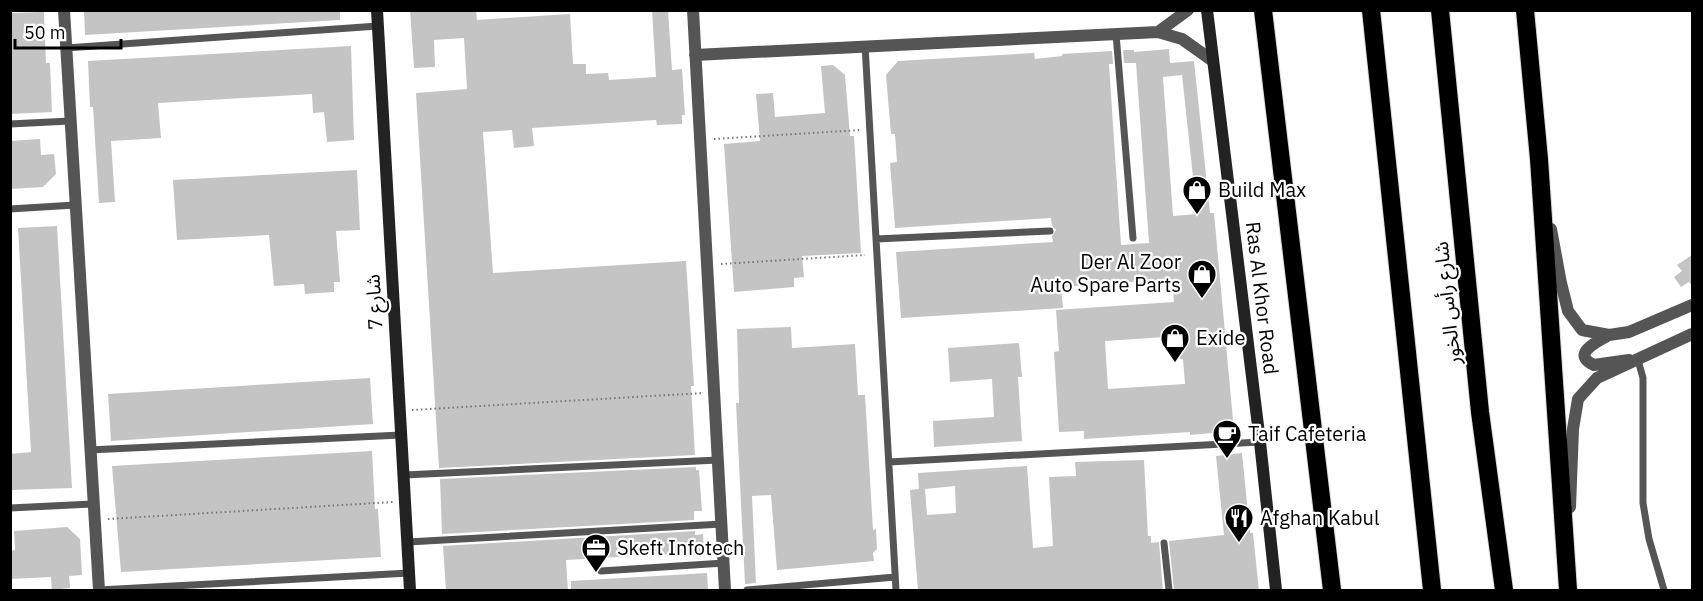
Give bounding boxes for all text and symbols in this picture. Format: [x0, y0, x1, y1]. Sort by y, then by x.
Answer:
scale bar [15, 12, 122, 50]
text: 50 m [24, 21, 66, 44]
shop icon: Build Max [1181, 174, 1213, 216]
place label: Build Max [1218, 176, 1306, 203]
street label: Ras Al Khor Road [1240, 220, 1285, 376]
street label: شارع رأس الخور [1427, 240, 1468, 367]
place label: Der Al Zoor Auto Spare Parts [1030, 248, 1181, 298]
shop icon: Der Al Zoor Auto Spare Parts [1186, 258, 1218, 300]
street label: شارع 7 [359, 273, 390, 331]
shop icon: Exide [1159, 322, 1191, 364]
place label: Exide [1196, 324, 1245, 351]
cafe icon: Taif Cafeteria [1211, 418, 1243, 460]
place label: Taif Cafeteria [1248, 420, 1367, 447]
restaurant icon: Afghan Kabul [1223, 502, 1255, 544]
place label: Afghan Kabul [1260, 504, 1379, 531]
office icon: Skeft Infotech [580, 532, 612, 574]
place label: Skeft Infotech [617, 534, 744, 561]

